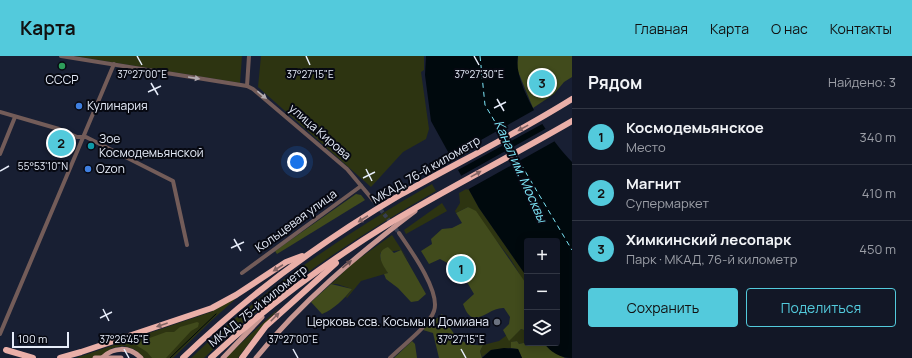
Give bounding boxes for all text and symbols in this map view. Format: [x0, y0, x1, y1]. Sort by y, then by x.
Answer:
text: Карта [20, 15, 76, 41]
text: Главная [635, 19, 688, 38]
text: Карта [710, 19, 749, 38]
text: О нас [771, 19, 808, 38]
text: Контакты [830, 19, 892, 38]
marker: СССР [57, 61, 67, 71]
text: 37°27'00"E [117, 67, 167, 81]
text: 37°27'15"E [286, 67, 334, 81]
text: 37°27'30"E [454, 67, 504, 81]
pin: 3 [529, 68, 555, 98]
place label: СССР [45, 71, 79, 88]
text: Рядом [588, 71, 642, 94]
text: Найдено: 3 [828, 73, 896, 91]
one-way arrow [188, 75, 200, 81]
one-way arrow [256, 90, 267, 99]
place label: Кулинария [87, 97, 148, 114]
street label: улица Кирова [285, 100, 355, 163]
marker: Кулинария [74, 101, 84, 111]
water label: Канал им. Москвы [490, 117, 552, 226]
text: Космодемьянское [626, 117, 764, 138]
one-way arrow [517, 124, 528, 131]
pin: 2 [48, 128, 74, 158]
text: 1 [598, 128, 604, 146]
text: 340 m [860, 128, 896, 146]
place label: Зое Космодемьянской [99, 130, 204, 161]
street label: МКАД, 76-й километр [368, 132, 483, 208]
text: Место [626, 138, 666, 156]
marker: Зое Космодемьянской [86, 141, 96, 151]
your location [287, 152, 307, 172]
text: 55°53'10"N [18, 159, 68, 173]
place label: Ozon [96, 160, 125, 177]
marker: Ozon [83, 164, 93, 174]
one-way arrow [470, 171, 482, 178]
text: Магнит [626, 173, 681, 194]
text: 2 [597, 184, 605, 202]
text: 410 m [862, 184, 896, 202]
street label: Кольцевая улица [251, 185, 340, 256]
text: Супермаркет [626, 194, 709, 212]
one-way arrow [358, 215, 369, 223]
text: Химкинский лесопарк [626, 229, 791, 250]
map controls [524, 238, 560, 346]
button: + [524, 238, 560, 274]
text: 3 [597, 240, 605, 258]
text: 450 m [859, 240, 896, 258]
text: Парк · МКАД, 76-й километр [626, 250, 797, 268]
pin: 1 [448, 254, 474, 284]
one-way arrow [341, 260, 352, 269]
street label: МКАД, 75-й километр [205, 261, 310, 351]
one-way arrow [273, 264, 283, 272]
button: − [524, 274, 560, 310]
button: Сохранить [588, 288, 738, 327]
button: Поделиться [746, 288, 896, 327]
button: layers [524, 310, 560, 346]
one-way arrow [270, 312, 280, 322]
place label: Церковь ссв. Косьмы и Домиана [307, 313, 489, 330]
marker: Церковь ссв. Косьмы и Домиана [492, 317, 502, 327]
one-way arrow [156, 322, 168, 328]
scale bar [12, 330, 69, 349]
text: 100 m [18, 331, 47, 346]
text: 37°26'45"E [99, 332, 149, 346]
text: 37°27'00"E [268, 332, 318, 346]
text: 37°27'15"E [437, 332, 485, 346]

